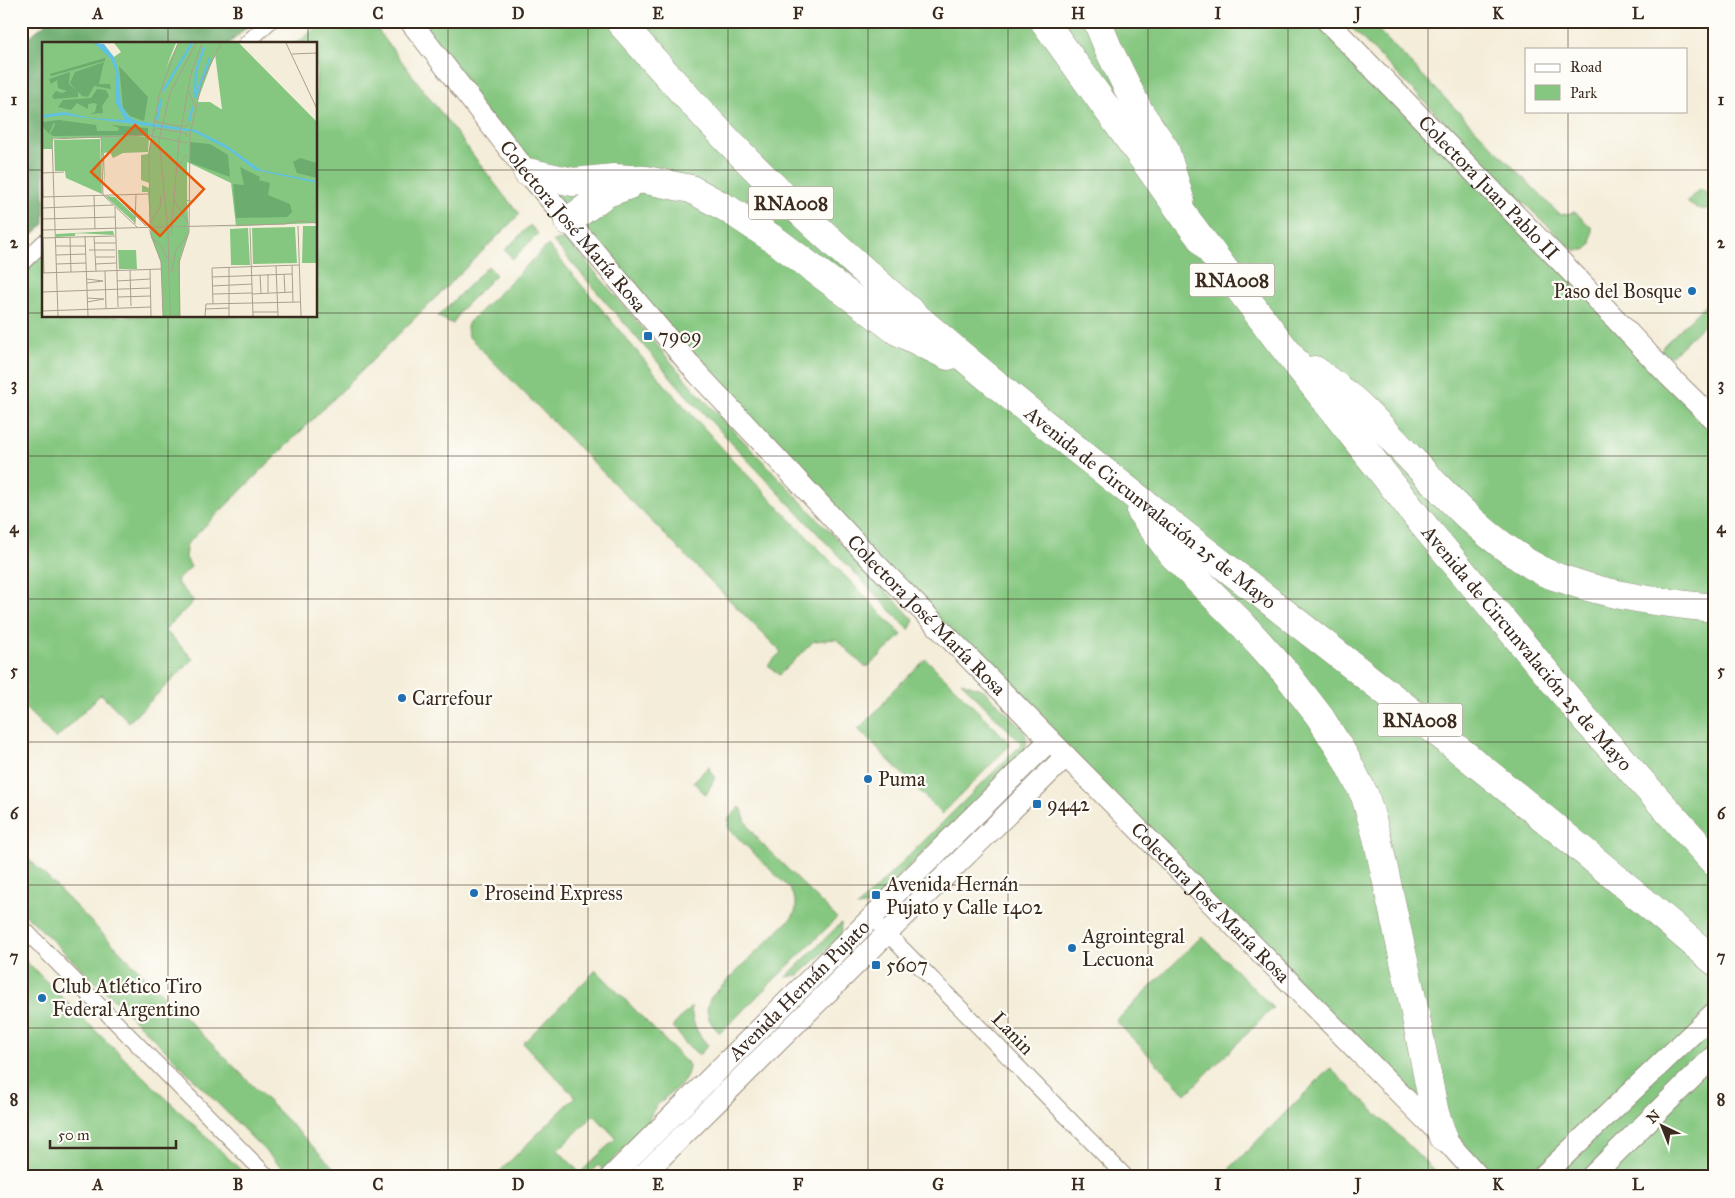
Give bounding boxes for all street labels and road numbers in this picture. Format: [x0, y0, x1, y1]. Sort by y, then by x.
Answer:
street label: Colectora Juan Pablo II [1413, 110, 1564, 264]
street label: Colectora José María Rosa [495, 135, 652, 317]
road number: RNA008 [748, 187, 834, 220]
road number: RNA008 [1190, 264, 1274, 296]
street label: Avenida de Circunvalación 25 de Mayo [1019, 400, 1281, 614]
street label: Avenida de Circunvalación 25 de Mayo [1416, 520, 1638, 776]
street label: Colectora José María Rosa [842, 530, 1011, 701]
road number: RNA008 [1378, 704, 1462, 736]
street label: Colectora José María Rosa [1126, 817, 1296, 988]
street label: Avenida Hernán Pujato [722, 915, 874, 1066]
street label: Lanin [987, 1007, 1039, 1060]

